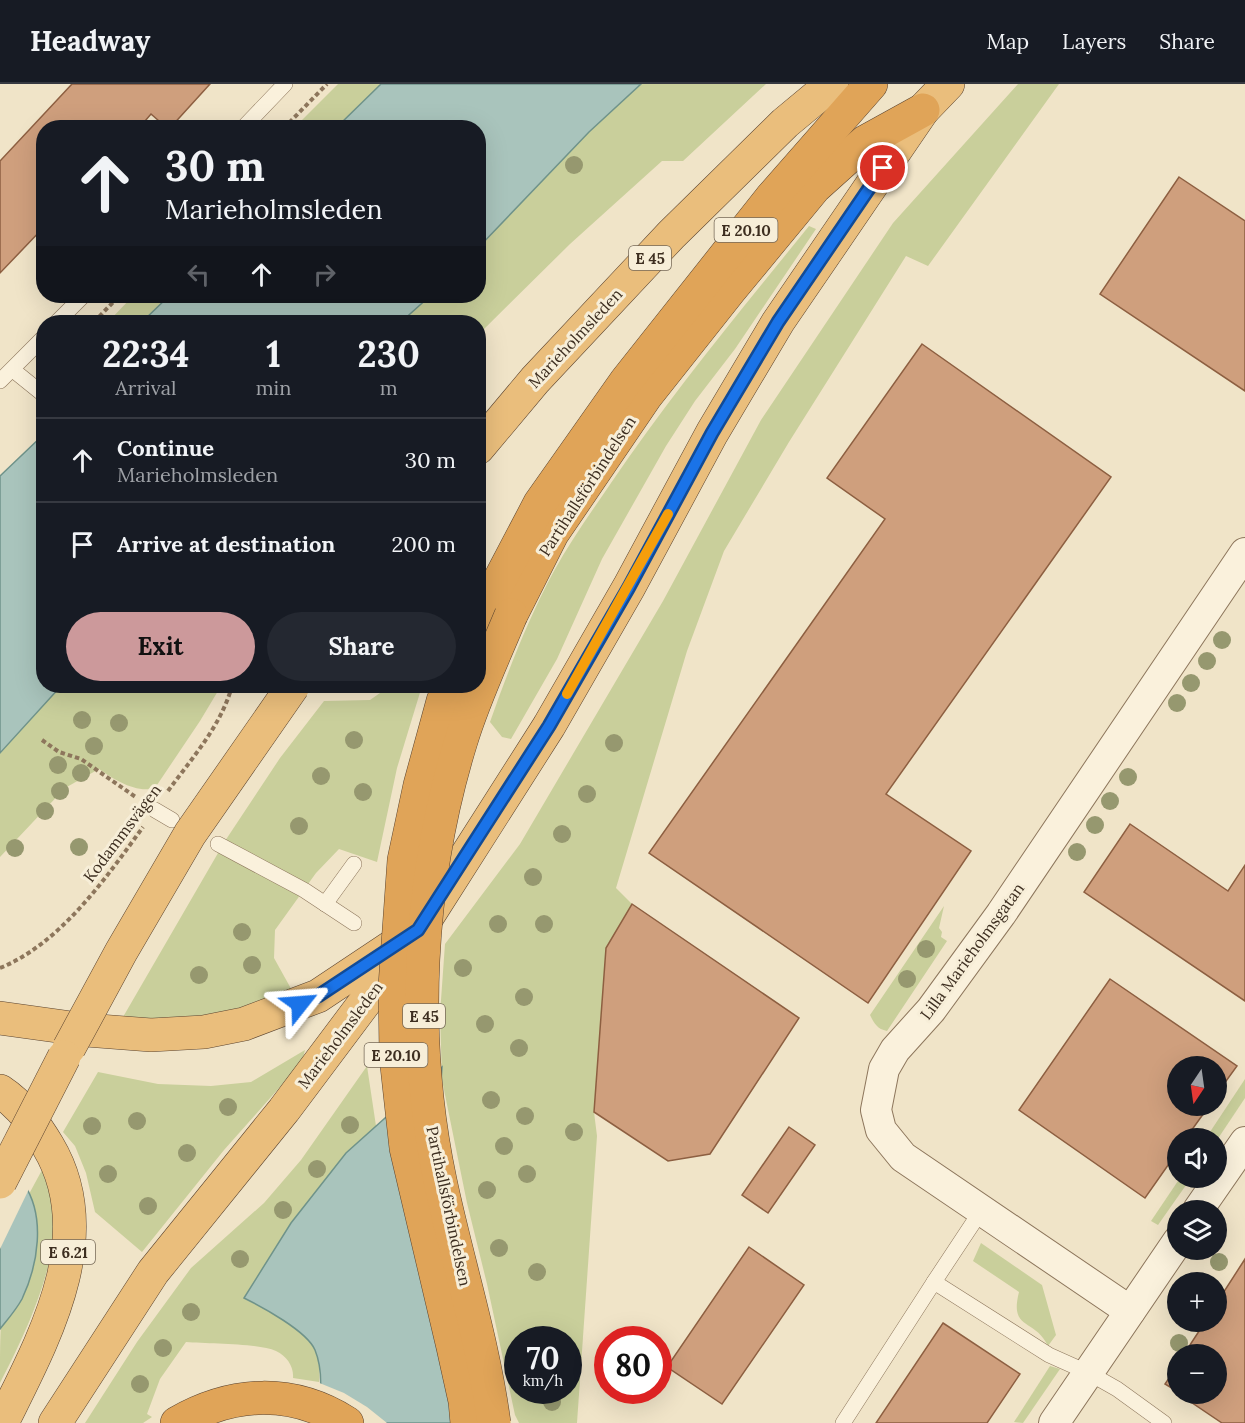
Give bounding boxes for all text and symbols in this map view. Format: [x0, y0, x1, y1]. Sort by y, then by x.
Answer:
text: Headway [30, 23, 150, 59]
text: Map [986, 28, 1029, 55]
text: Layers [1062, 28, 1126, 55]
text: Share [1159, 28, 1215, 55]
text: 30 m [165, 139, 265, 193]
pin [857, 142, 908, 193]
icon: ahead [66, 144, 144, 222]
icon: arrive [866, 151, 899, 184]
text: Marieholmsleden [165, 192, 383, 226]
road number: E 20.10 [714, 218, 777, 242]
road number: E 45 [629, 246, 671, 270]
icon: left [182, 258, 215, 291]
icon: ahead [245, 258, 278, 291]
icon: right [308, 258, 341, 291]
street label: Marieholmsleden [524, 284, 626, 392]
text: 22:34 [102, 331, 189, 377]
text: 1 [266, 331, 281, 377]
text: 230 [358, 331, 420, 377]
text: Arrival [115, 375, 176, 400]
text: min [256, 375, 291, 400]
text: m [380, 375, 398, 400]
street label: Partihallsförbindelsen [534, 412, 640, 560]
text: Continue [117, 434, 214, 462]
icon: ahead [66, 444, 99, 477]
text: 30 m [405, 446, 456, 474]
text: Marieholmsleden [117, 462, 278, 487]
icon: arrive [66, 528, 99, 561]
text: Arrive at destination [117, 530, 335, 558]
text: 200 m [391, 530, 456, 558]
button: Exit [66, 612, 255, 681]
button: Share [267, 612, 456, 681]
street label: Kodammsvägen [79, 780, 165, 886]
street label: Lilla Marieholmsgatan [916, 879, 1028, 1023]
position arrow [268, 972, 332, 1036]
street label: Marieholmsleden [293, 977, 387, 1093]
road number: E 45 [403, 1004, 445, 1028]
road number: E 20.10 [364, 1043, 428, 1067]
north arrow [1167, 1056, 1227, 1116]
map controls [1167, 1056, 1227, 1404]
street label: Partihallsförbindelsen [422, 1124, 476, 1288]
button: sound [1167, 1128, 1227, 1188]
button: layers [1167, 1200, 1227, 1260]
road number: E 6.21 [41, 1240, 95, 1264]
button: + [1167, 1272, 1227, 1332]
speed limit sign: 80 [594, 1326, 672, 1404]
text: 70 [526, 1339, 560, 1377]
button: − [1167, 1344, 1227, 1404]
text: km/h [523, 1371, 563, 1390]

